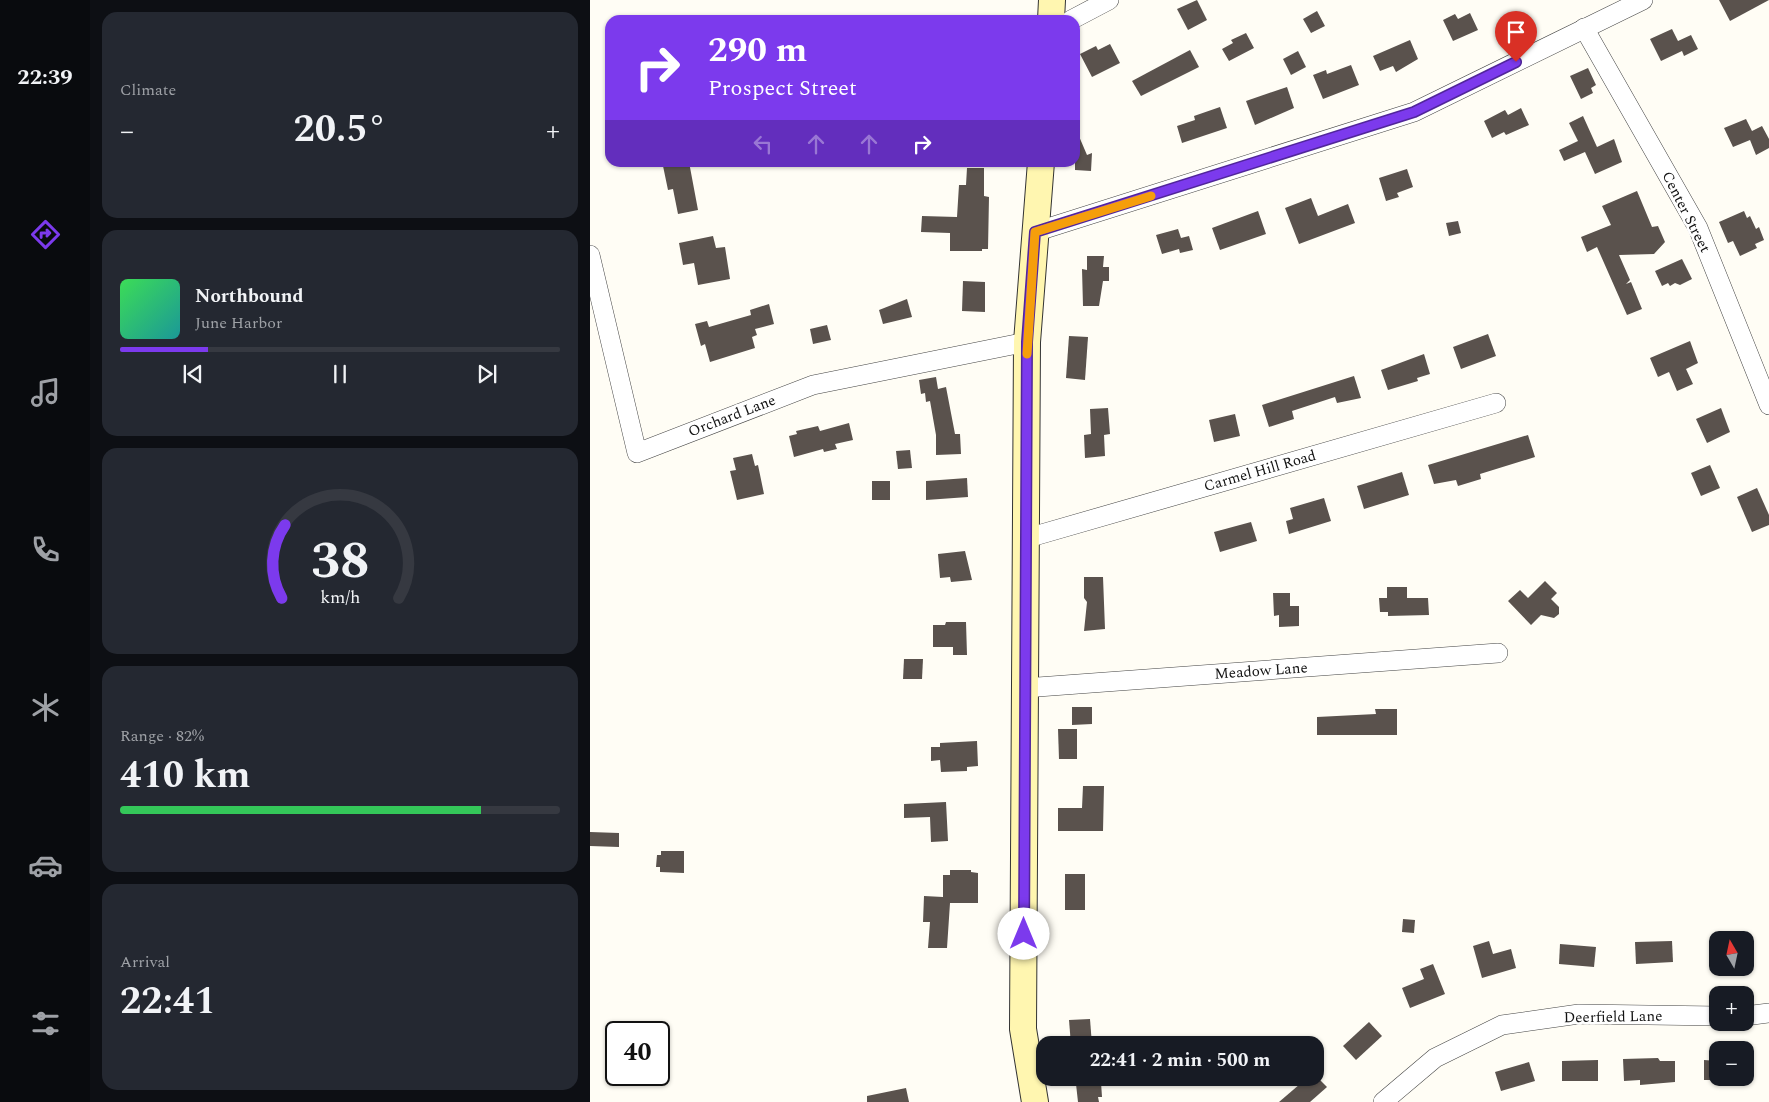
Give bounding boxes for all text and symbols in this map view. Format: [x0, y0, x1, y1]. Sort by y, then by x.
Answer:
pin [1495, 11, 1537, 62]
icon: arrive [1502, 18, 1530, 46]
text: 290 m [708, 24, 807, 77]
icon: right [625, 35, 690, 100]
text: 22:39 [17, 61, 73, 94]
text: Prospect Street [708, 72, 857, 105]
text: Climate [120, 78, 176, 102]
text: 20.5° [293, 101, 387, 159]
text: − [120, 110, 134, 153]
text: + [546, 110, 560, 153]
icon: left [749, 130, 777, 158]
icon: ahead [802, 130, 830, 158]
icon: ahead [855, 130, 883, 158]
icon: right [908, 130, 936, 158]
street label: Center Street [1656, 167, 1716, 257]
icon: directions [28, 217, 63, 252]
text: Northbound [195, 282, 304, 311]
text: June Harbor [195, 311, 282, 335]
icon: previous [179, 360, 207, 388]
icon: pause [326, 360, 354, 388]
icon: next [473, 360, 501, 388]
icon: music [28, 375, 63, 410]
street label: Orchard Lane [685, 389, 779, 443]
street label: Carmel Hill Road [1201, 444, 1319, 498]
text: 38 [311, 522, 369, 601]
icon: phone [28, 532, 63, 567]
text: km/h [320, 584, 360, 611]
street label: Meadow Lane [1214, 656, 1308, 686]
icon: climate [28, 690, 63, 725]
text: Range · 82% [120, 724, 204, 748]
text: 410 km [120, 747, 251, 805]
icon: car [28, 848, 63, 883]
position arrow [997, 907, 1049, 959]
north arrow [1709, 931, 1754, 976]
map controls [1709, 931, 1754, 1086]
text: Arrival [120, 950, 170, 974]
text: 22:41 [120, 973, 215, 1031]
button: + [1709, 986, 1754, 1031]
street label: Deerfield Lane [1563, 1005, 1663, 1029]
icon: filters [28, 1006, 63, 1041]
speed limit sign: 40 [605, 1021, 670, 1086]
button: − [1709, 1041, 1754, 1086]
text: 22:41 · 2 min · 500 m [1090, 1046, 1270, 1075]

